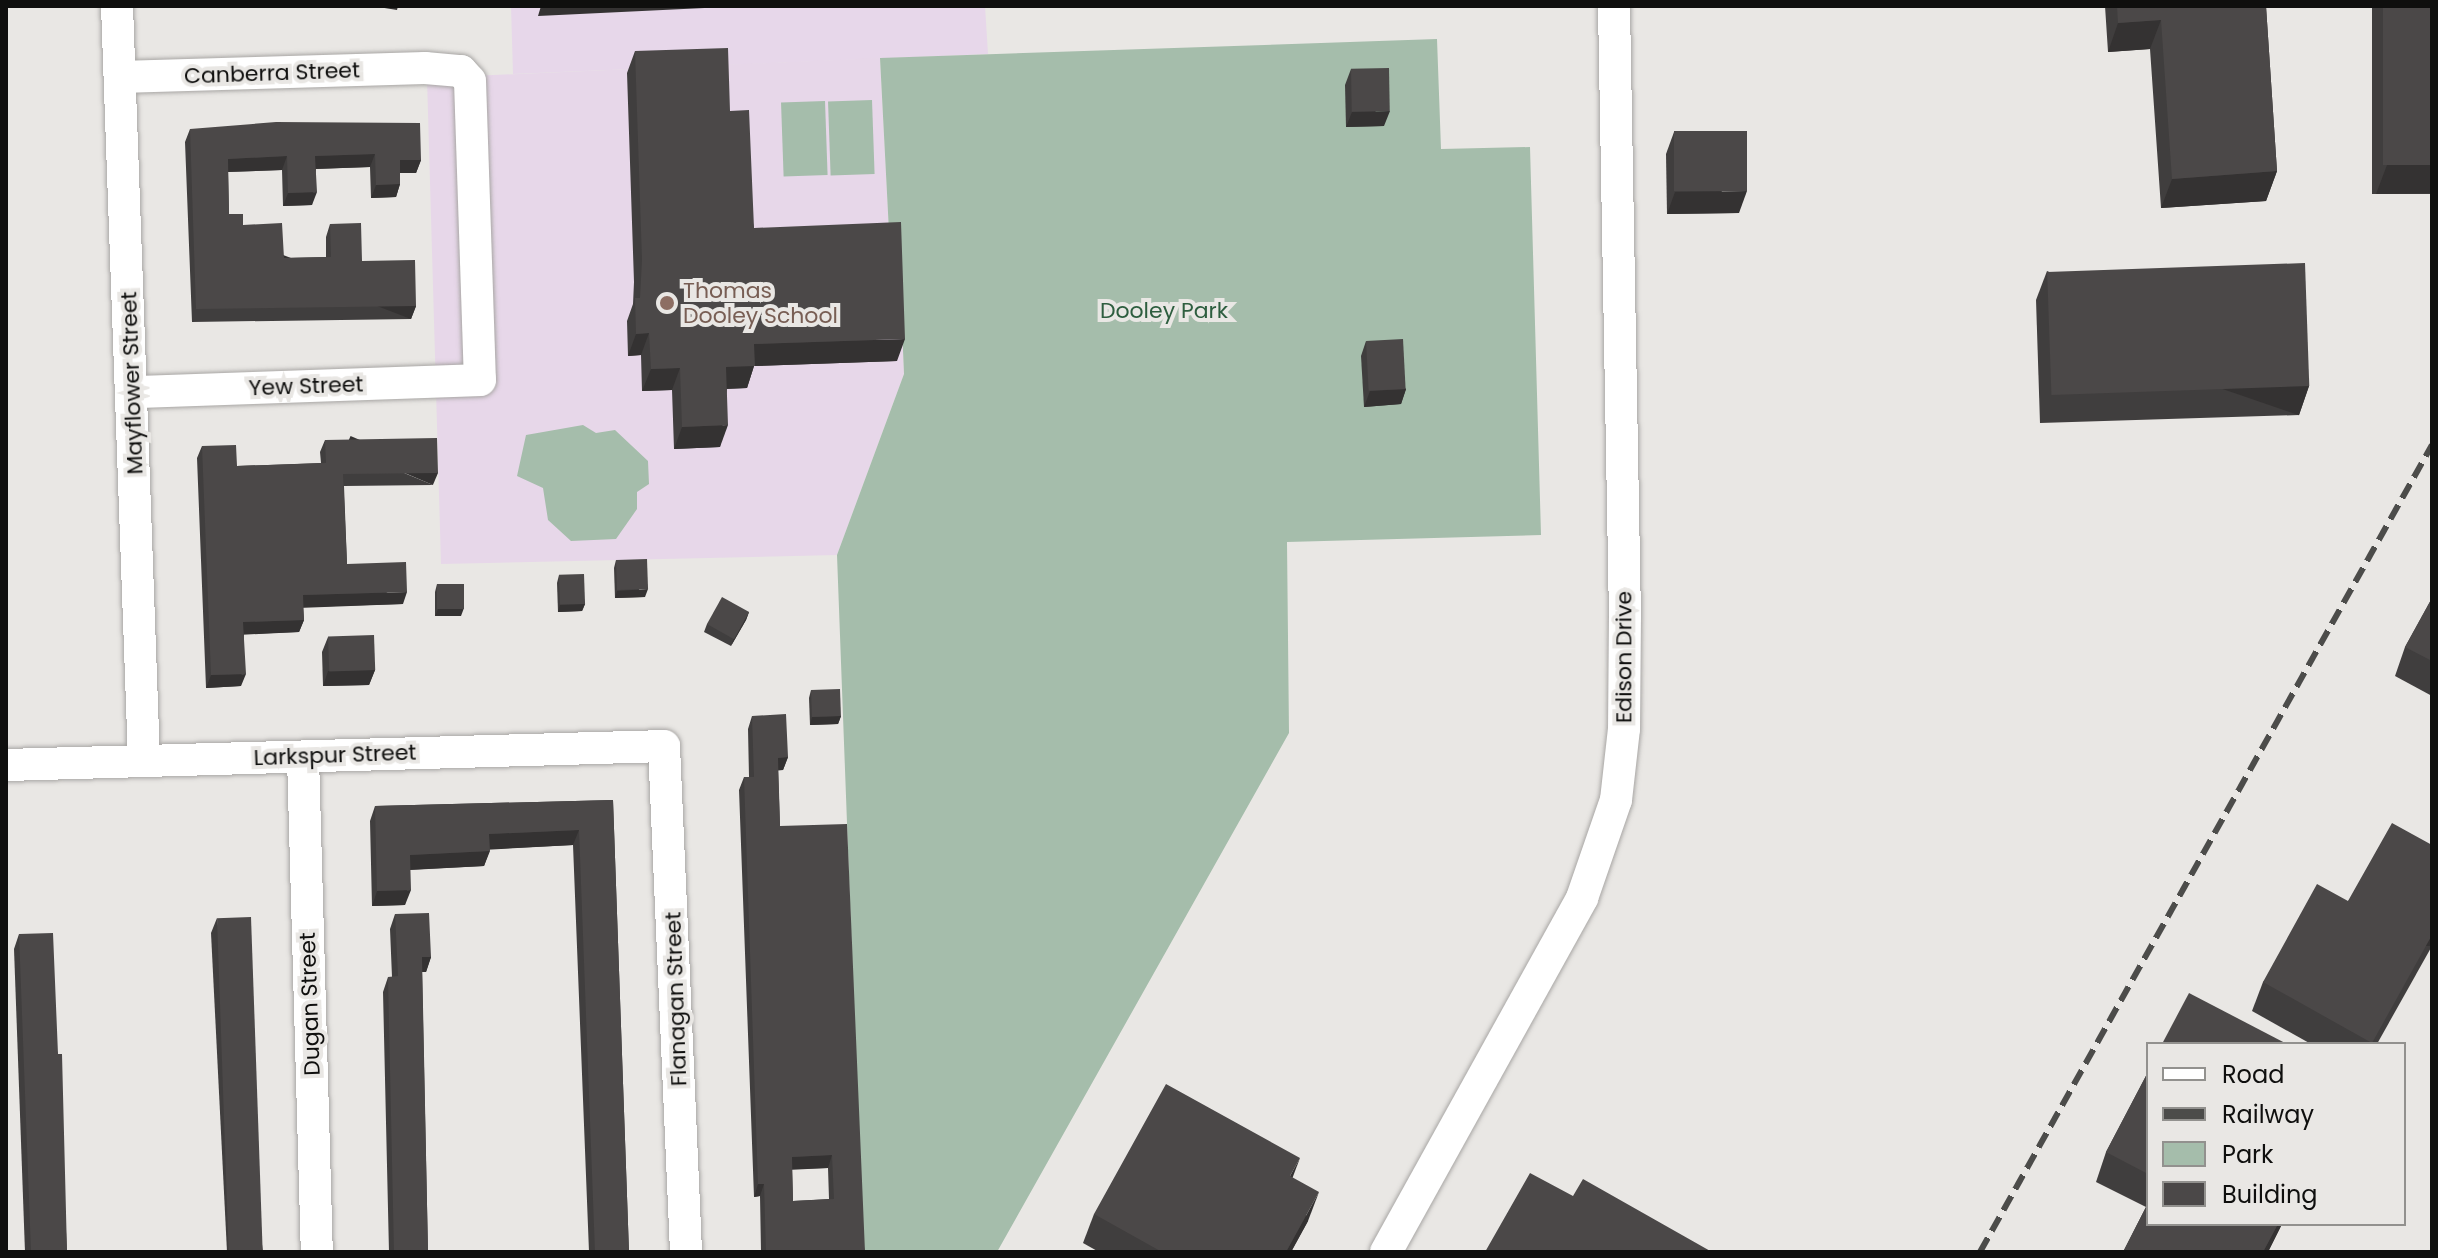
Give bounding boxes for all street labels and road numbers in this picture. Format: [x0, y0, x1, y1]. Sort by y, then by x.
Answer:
street label: Canberra Street [184, 57, 360, 89]
street label: Mayflower Street [116, 291, 148, 475]
street label: Yew Street [248, 371, 364, 401]
street label: Edison Drive [1611, 591, 1637, 723]
street label: Larkspur Street [253, 739, 417, 771]
street label: Flanagan Street [660, 911, 692, 1087]
street label: Dugan Street [294, 932, 326, 1076]

